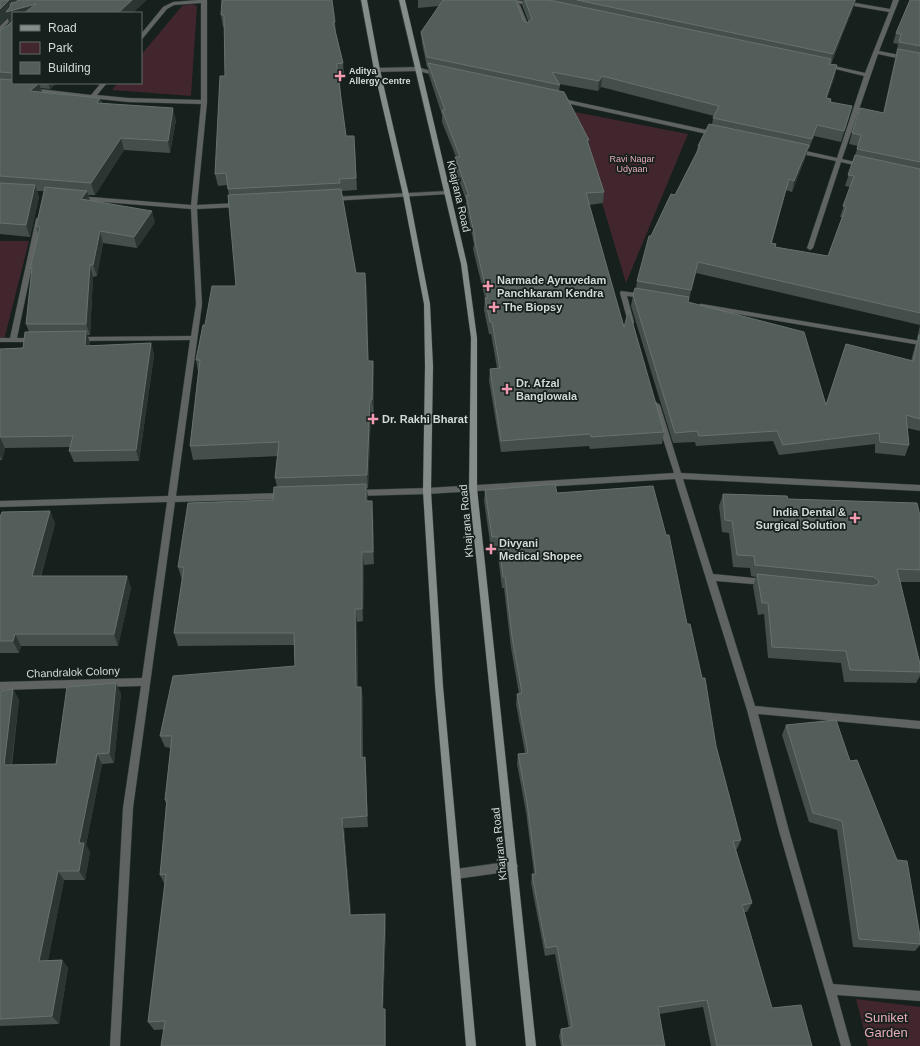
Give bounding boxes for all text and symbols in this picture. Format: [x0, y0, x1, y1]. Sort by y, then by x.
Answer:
legend [12, 12, 142, 84]
text: Road [48, 21, 77, 35]
text: Park [48, 41, 74, 55]
text: Building [48, 61, 91, 75]
place label: Aditya Allergy Centre [349, 66, 411, 86]
marker: Aditya Allergy Centre [334, 70, 346, 82]
park label: Ravi Nagar Udyaan [609, 154, 655, 174]
street label: Khajrana Road [445, 159, 473, 233]
place label: Narmade Ayruvedam Panchkaram Kendra [497, 274, 606, 299]
marker: Narmade Ayruvedam Panchkaram Kendra [482, 280, 494, 292]
marker: The Biopsy [488, 301, 500, 313]
place label: The Biopsy [503, 301, 563, 313]
place label: Dr. Afzal Banglowala [516, 377, 578, 402]
marker: Dr. Afzal Banglowala [501, 383, 513, 395]
marker: Dr. Rakhi Bharat [367, 413, 379, 425]
place label: Dr. Rakhi Bharat [382, 413, 468, 425]
street label: Khajrana Road [457, 484, 475, 558]
place label: India Dental & Surgical Solution [756, 506, 846, 531]
marker: India Dental & Surgical Solution [849, 512, 861, 524]
place label: Divyani Medical Shopee [499, 537, 582, 562]
marker: Divyani Medical Shopee [486, 544, 496, 554]
street label: Chandralok Colony [26, 664, 120, 680]
street label: Khajrana Road [489, 807, 509, 881]
park label: Suniket Garden [864, 1010, 908, 1040]

